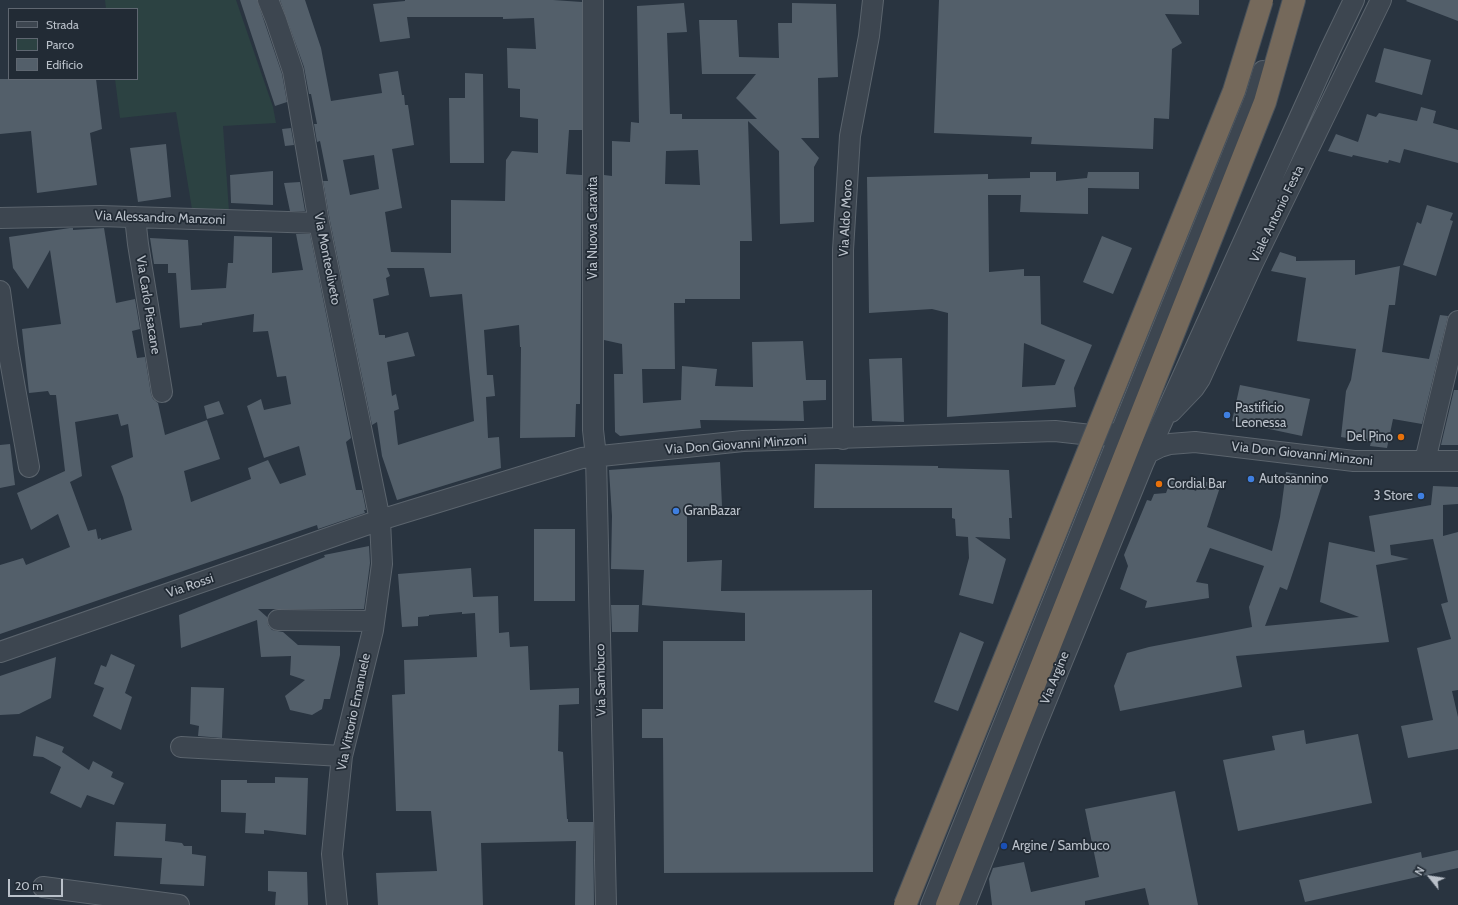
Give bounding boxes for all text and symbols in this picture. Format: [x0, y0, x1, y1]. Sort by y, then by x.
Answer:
legend [8, 8, 138, 80]
text: Strada [46, 17, 79, 32]
text: Parco [46, 37, 74, 52]
text: Edificio [46, 57, 83, 72]
street label: Viale Antonio Festa [1247, 163, 1307, 265]
street label: Via Nuova Caravita [585, 177, 601, 279]
street label: Via Aldo Moro [836, 179, 856, 257]
street label: Via Alessandro Manzoni [94, 208, 226, 228]
street label: Via Monteoliveto [310, 212, 344, 306]
street label: Via Carlo Pisacane [133, 255, 163, 355]
place label: Pastificio Leonessa [1235, 400, 1286, 431]
marker: Pastificio Leonessa [1222, 410, 1232, 420]
place label: Del Pino [1346, 429, 1393, 445]
street label: Via Don Giovanni Minzoni [665, 432, 807, 458]
marker: Del Pino [1396, 432, 1406, 442]
street label: Via Don Giovanni Minzoni [1231, 439, 1373, 469]
place label: Autosannino [1259, 471, 1328, 487]
marker: Autosannino [1246, 474, 1256, 484]
place label: Cordial Bar [1167, 476, 1226, 492]
marker: Cordial Bar [1154, 479, 1164, 489]
place label: 3 Store [1374, 488, 1413, 504]
marker: 3 Store [1416, 491, 1426, 501]
place label: GranBazar [684, 503, 740, 519]
marker: GranBazar [671, 506, 681, 516]
street label: Via Rossi [164, 571, 216, 601]
street label: Via Sambuco [593, 644, 609, 716]
street label: Via Argine [1037, 649, 1073, 707]
street label: Via Vittorio Emanuele [334, 652, 374, 772]
place label: Argine / Sambuco [1012, 838, 1110, 854]
marker: Argine / Sambuco [999, 841, 1009, 851]
north arrow [1410, 857, 1450, 897]
text: N [1412, 864, 1428, 878]
scale bar [10, 871, 65, 897]
text: 20 m [15, 878, 43, 893]

